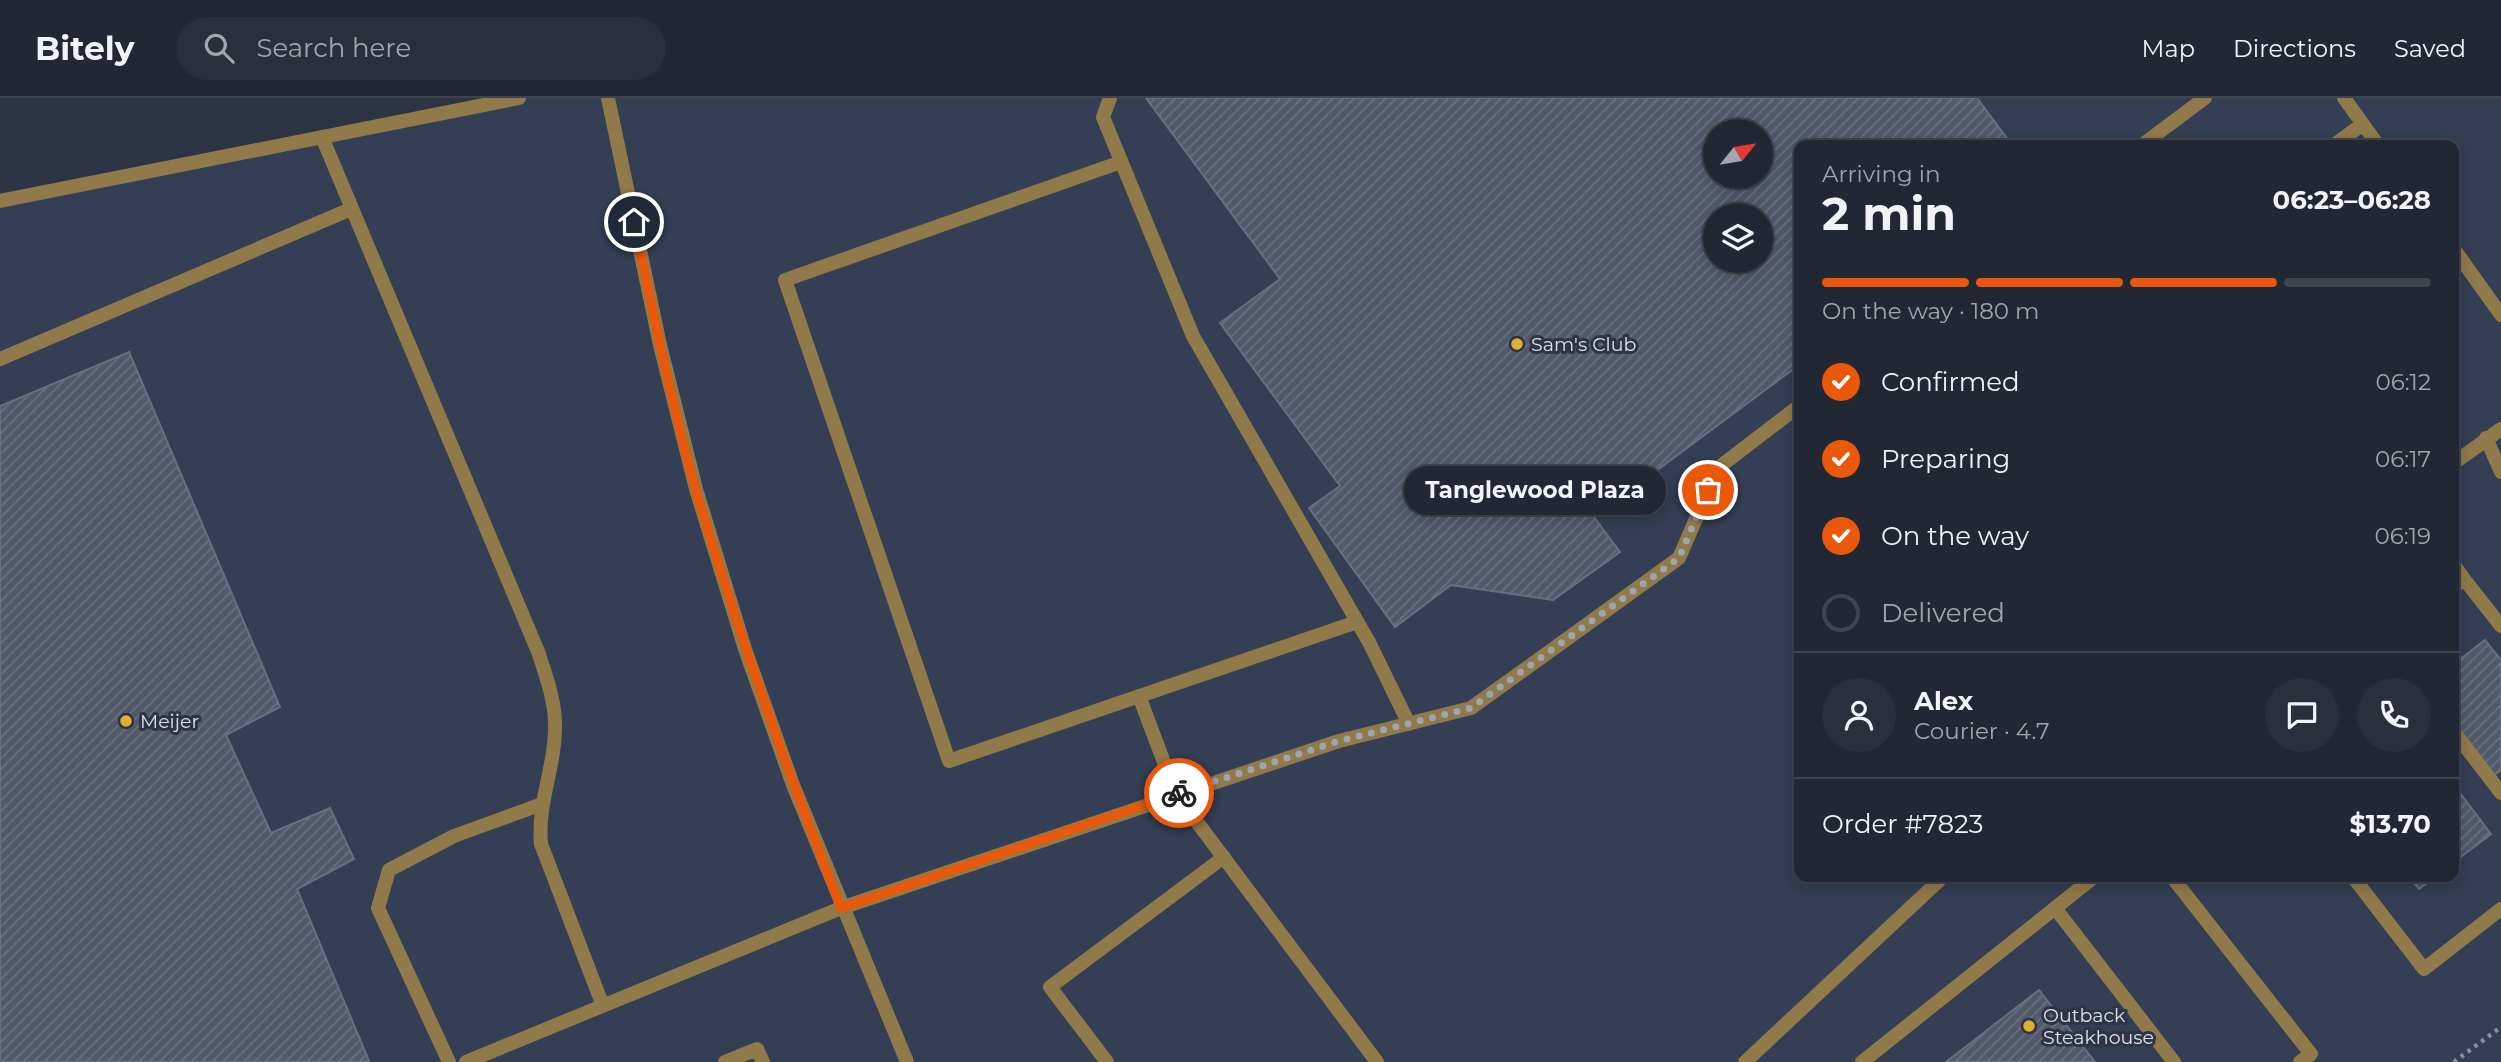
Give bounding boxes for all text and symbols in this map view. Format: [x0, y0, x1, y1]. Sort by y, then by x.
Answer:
search box [176, 17, 666, 80]
text: Bitely [35, 28, 134, 68]
icon: search [200, 29, 238, 67]
text: Search here [256, 32, 411, 64]
text: Map [2142, 34, 2195, 63]
text: Directions [2233, 34, 2356, 63]
text: Saved [2394, 34, 2466, 63]
north arrow [1703, 119, 1773, 189]
map controls [1703, 119, 1773, 273]
text: Arriving in [1822, 160, 1941, 188]
text: 06:23–06:28 [2273, 184, 2431, 216]
text: 2 min [1822, 185, 1956, 242]
pin [604, 192, 664, 252]
icon: home [615, 203, 653, 241]
button: layers [1703, 203, 1773, 273]
text: On the way · 180 m [1822, 297, 2040, 325]
place label: Sam's Club [1531, 333, 1636, 356]
marker: Sam's Club [1509, 336, 1525, 352]
icon: check [1822, 363, 1860, 401]
text: Confirmed [1881, 366, 2020, 398]
text: 06:12 [2376, 368, 2431, 396]
icon: check [1822, 440, 1860, 478]
text: Preparing [1881, 443, 2010, 475]
text: 06:17 [2375, 445, 2431, 473]
pin [1678, 460, 1738, 520]
callout: Tanglewood Plaza [1404, 466, 1666, 514]
icon: bag [1689, 471, 1727, 509]
text: Tanglewood Plaza [1425, 476, 1645, 504]
icon: check [1822, 517, 1860, 555]
text: On the way [1881, 520, 2029, 552]
text: 06:19 [2375, 522, 2431, 550]
text: Delivered [1881, 597, 2005, 629]
button: person [1822, 678, 1896, 752]
button: chat [2265, 678, 2339, 752]
button: phone [2357, 678, 2431, 752]
text: Alex [1914, 685, 1973, 717]
place label: Meijer [140, 710, 199, 733]
marker: Meijer [118, 713, 134, 729]
text: Courier · 4.7 [1914, 717, 2050, 745]
courier [1144, 758, 1214, 828]
icon: bike [1160, 774, 1198, 812]
text: Order #7823 [1822, 808, 1983, 840]
text: $13.70 [2349, 808, 2431, 840]
place label: Outback Steakhouse [2043, 1004, 2154, 1049]
marker: Outback Steakhouse [2021, 1018, 2037, 1034]

